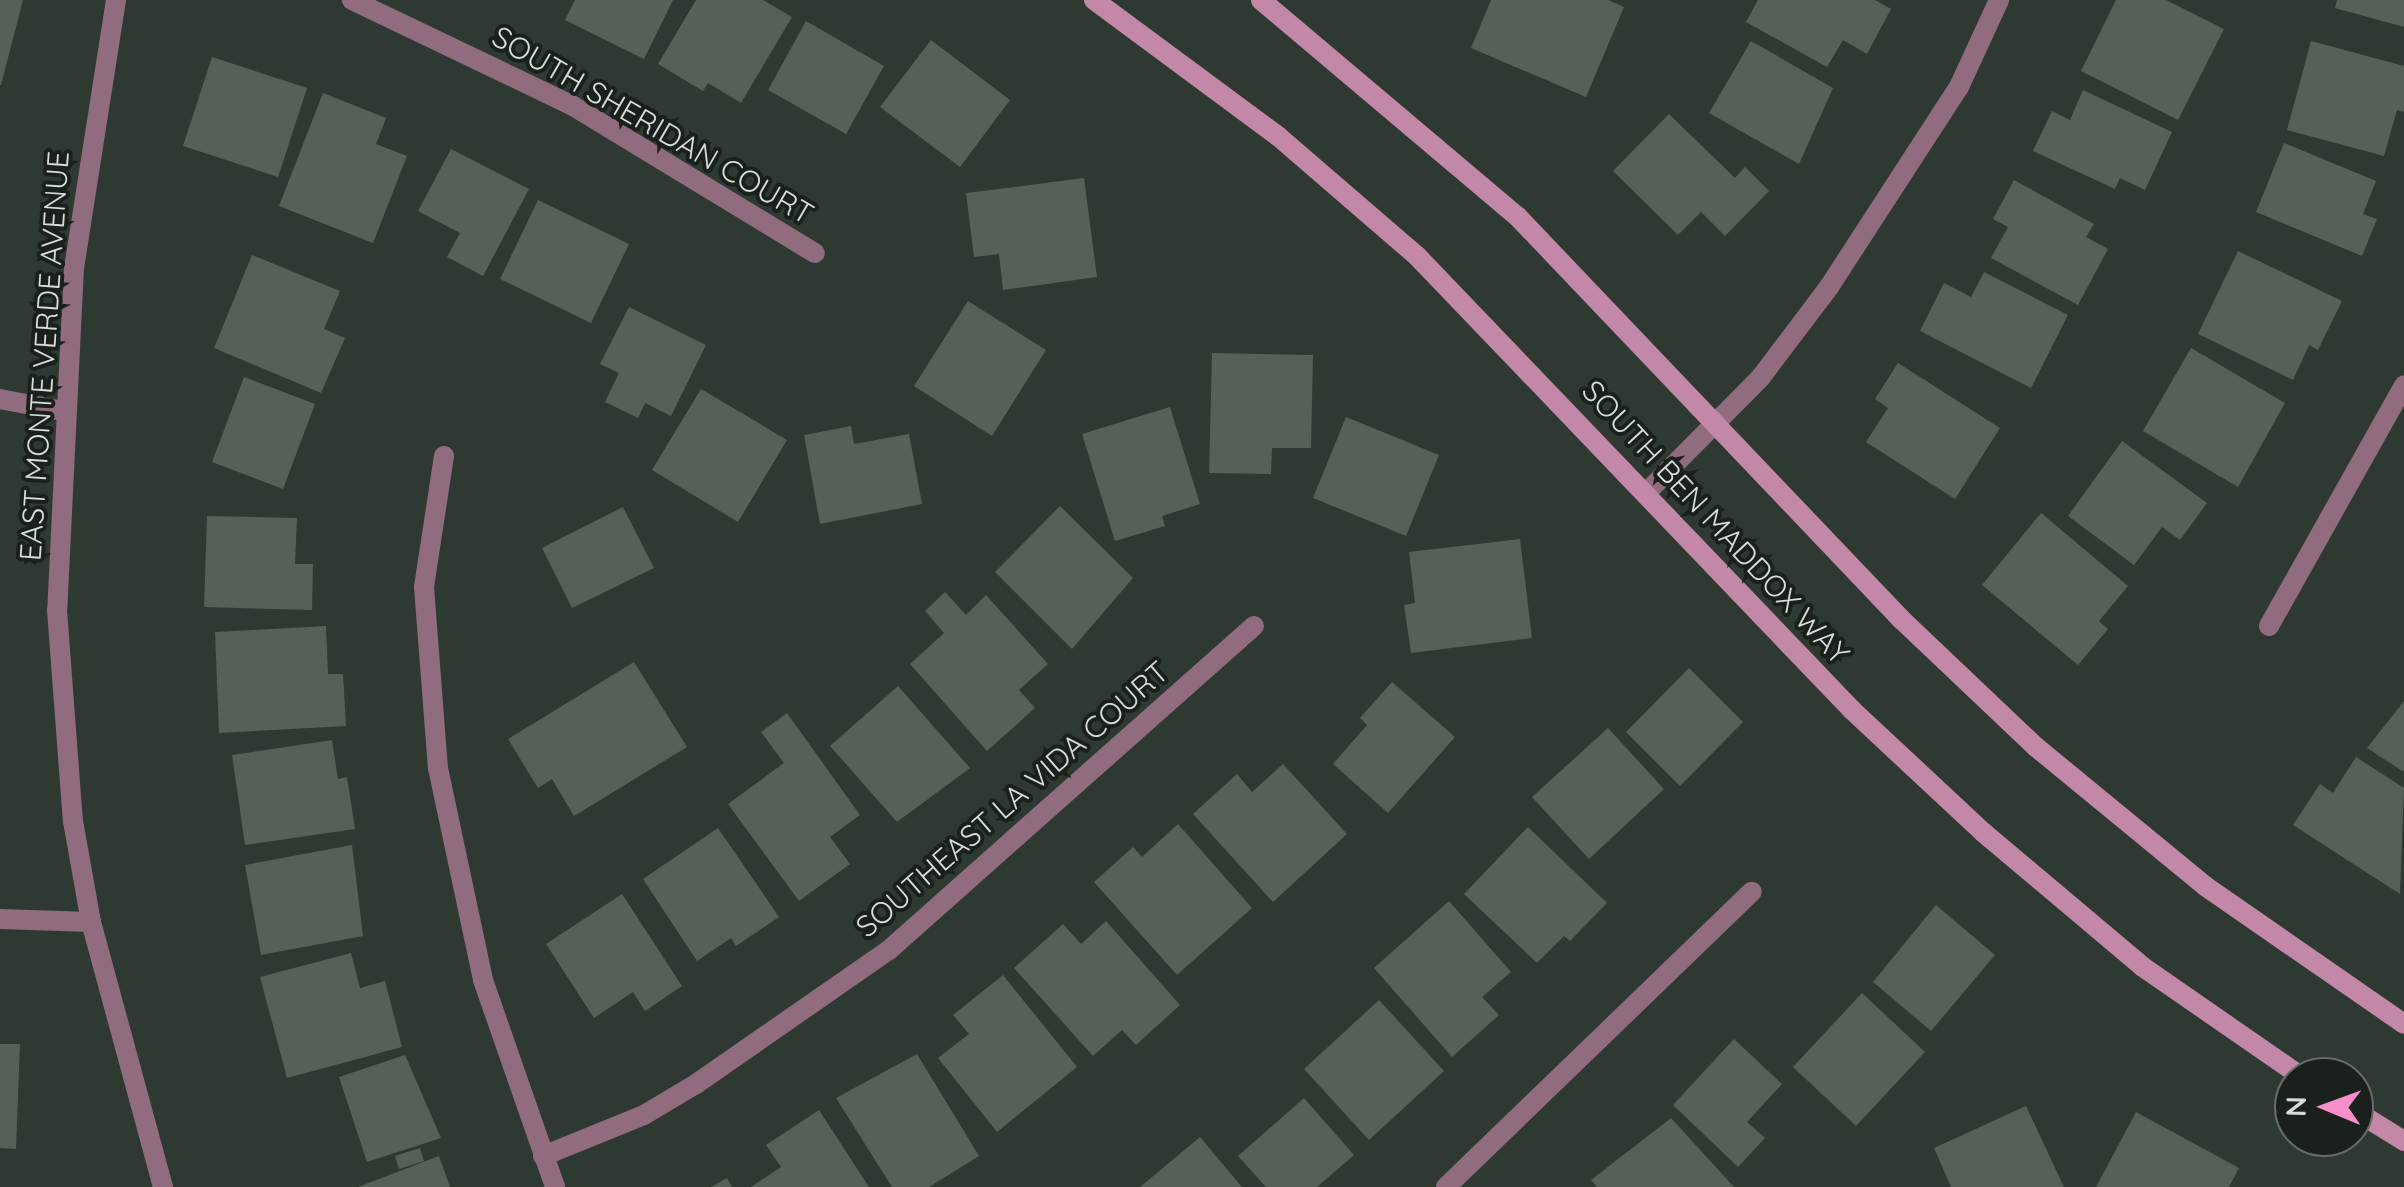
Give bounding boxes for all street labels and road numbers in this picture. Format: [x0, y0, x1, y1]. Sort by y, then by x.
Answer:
street label: SOUTH SHERIDAN COURT [486, 18, 820, 232]
street label: EAST MONTE VERDE AVENUE [12, 150, 76, 562]
street label: SOUTH BEN MADDOX WAY [1575, 373, 1857, 671]
street label: SOUTHEAST LA VIDA COURT [848, 653, 1176, 945]

